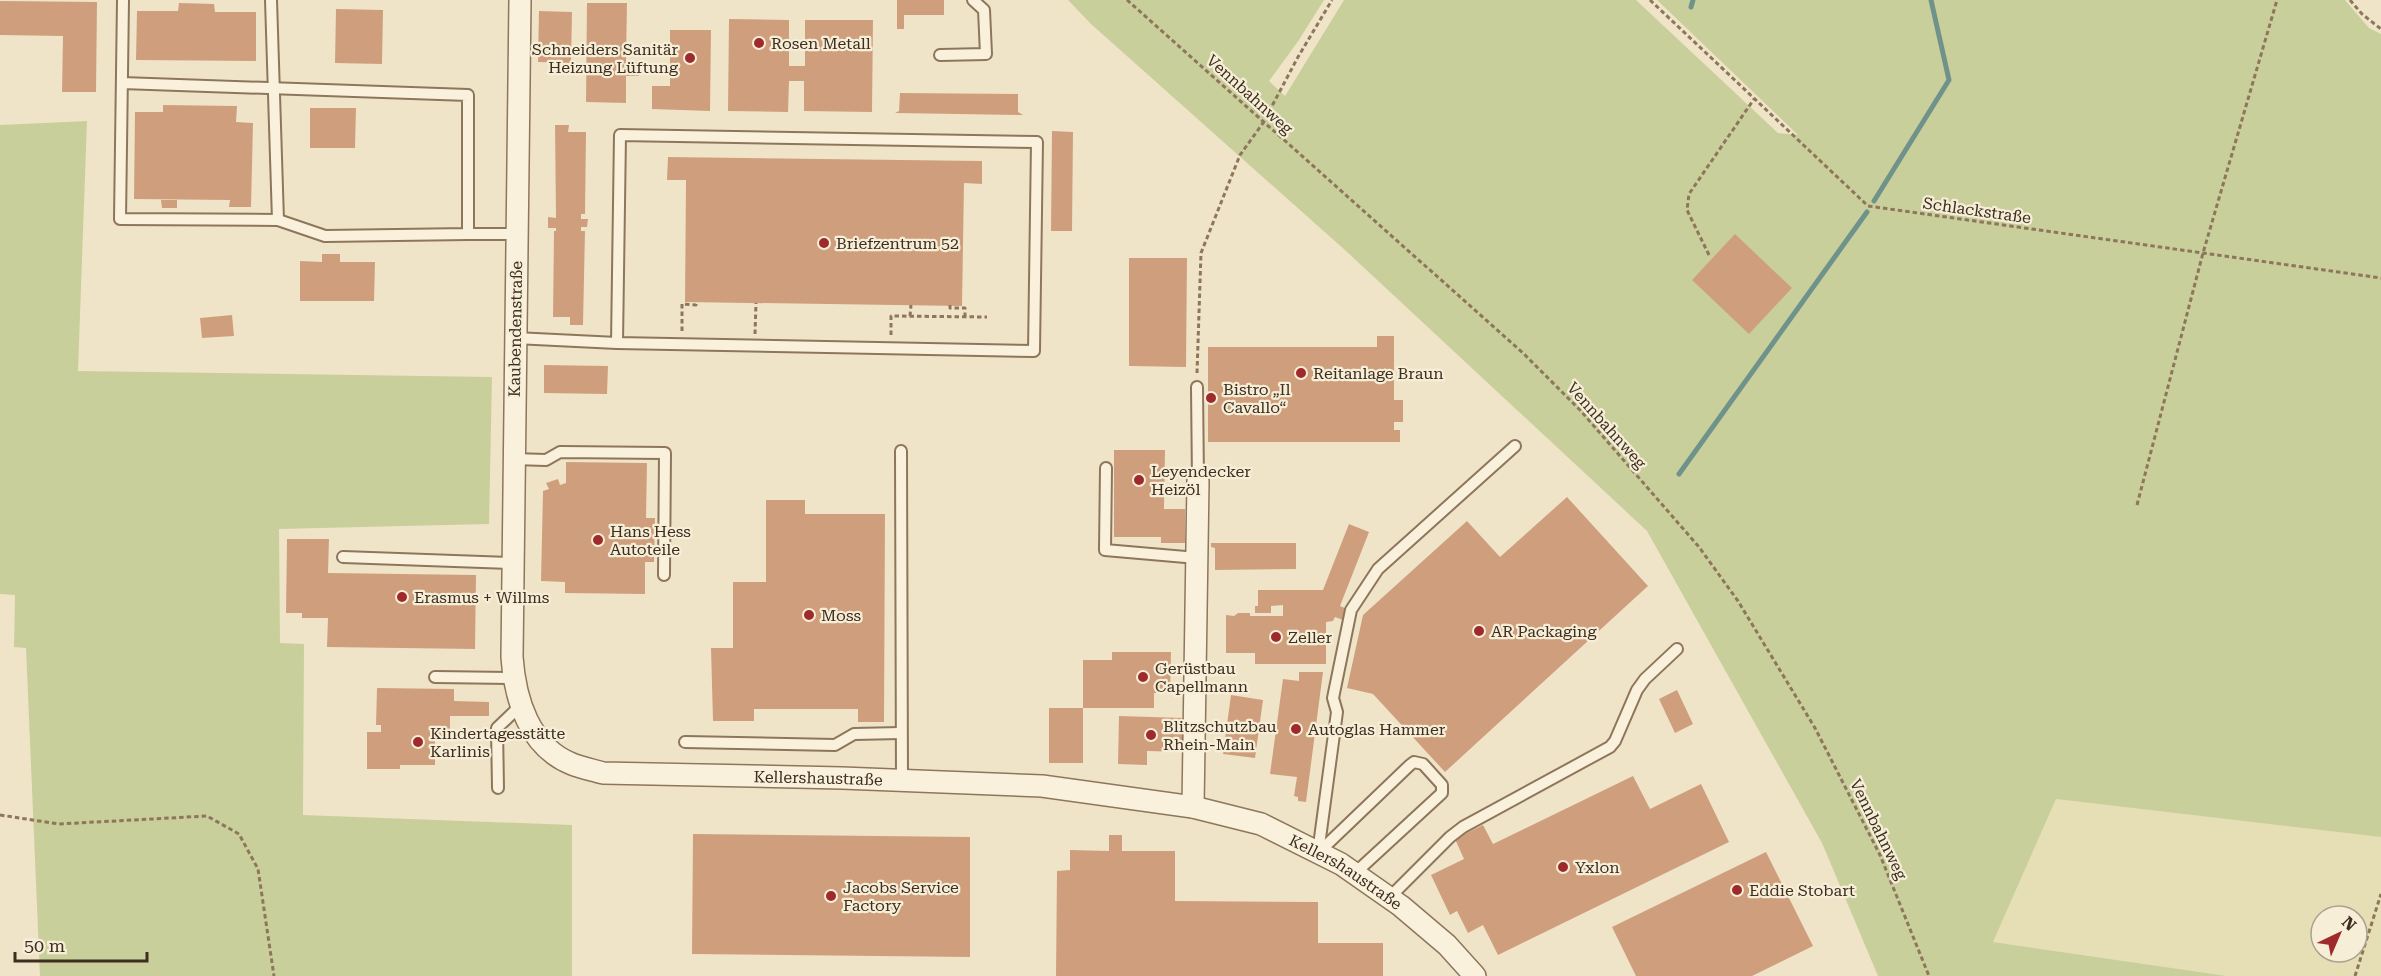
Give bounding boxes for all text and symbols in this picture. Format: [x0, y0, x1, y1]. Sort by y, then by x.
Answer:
place label: Rosen Metall [771, 34, 871, 53]
marker: Rosen Metall [752, 36, 766, 50]
place label: Schneiders Sanitär Heizung Lüftung [532, 40, 679, 77]
marker: Schneiders Sanitär Heizung Lüftung [683, 51, 697, 65]
street label: Vennbahnweg [1203, 51, 1297, 139]
street label: Schlackstraße [1922, 193, 2032, 228]
place label: Briefzentrum 52 [836, 234, 959, 253]
marker: Briefzentrum 52 [817, 236, 831, 250]
street label: Kaubendenstraße [505, 261, 526, 397]
place label: Reitanlage Braun [1313, 364, 1444, 383]
marker: Reitanlage Braun [1294, 366, 1308, 380]
street label: Vennbahnweg [1563, 378, 1651, 473]
place label: Bistro „Il Cavallo“ [1223, 380, 1291, 417]
marker: Bistro „Il Cavallo“ [1204, 391, 1218, 405]
place label: Leyendecker Heizöl [1151, 462, 1251, 499]
marker: Leyendecker Heizöl [1132, 473, 1146, 487]
place label: Hans Hess Autoteile [610, 522, 691, 559]
marker: Hans Hess Autoteile [591, 533, 605, 547]
place label: Erasmus + Willms [414, 588, 550, 607]
marker: Erasmus + Willms [395, 590, 409, 604]
place label: Moss [821, 606, 861, 625]
marker: Moss [802, 608, 816, 622]
place label: AR Packaging [1491, 622, 1597, 641]
marker: AR Packaging [1472, 624, 1486, 638]
place label: Zeller [1288, 628, 1332, 647]
marker: Zeller [1269, 630, 1283, 644]
place label: Gerüstbau Capellmann [1155, 659, 1248, 696]
marker: Gerüstbau Capellmann [1136, 670, 1150, 684]
place label: Blitzschutzbau Rhein-Main [1163, 717, 1277, 754]
place label: Autoglas Hammer [1308, 720, 1446, 739]
marker: Autoglas Hammer [1289, 722, 1303, 736]
place label: Kindertagesstätte Karlinis [430, 724, 565, 761]
marker: Blitzschutzbau Rhein-Main [1144, 728, 1158, 742]
marker: Kindertagesstätte Karlinis [411, 735, 425, 749]
street label: Kellershaustraße [753, 767, 883, 790]
street label: Vennbahnweg [1846, 776, 1911, 883]
street label: Kellershaustraße [1286, 831, 1406, 914]
place label: Yxlon [1575, 858, 1620, 877]
marker: Yxlon [1556, 860, 1570, 874]
place label: Jacobs Service Factory [843, 878, 959, 915]
place label: Eddie Stobart [1749, 881, 1855, 900]
marker: Eddie Stobart [1730, 883, 1744, 897]
marker: Jacobs Service Factory [824, 889, 838, 903]
north arrow [2309, 904, 2369, 964]
text: N [2338, 912, 2360, 935]
scale bar [15, 925, 147, 963]
text: 50 m [24, 935, 65, 956]

